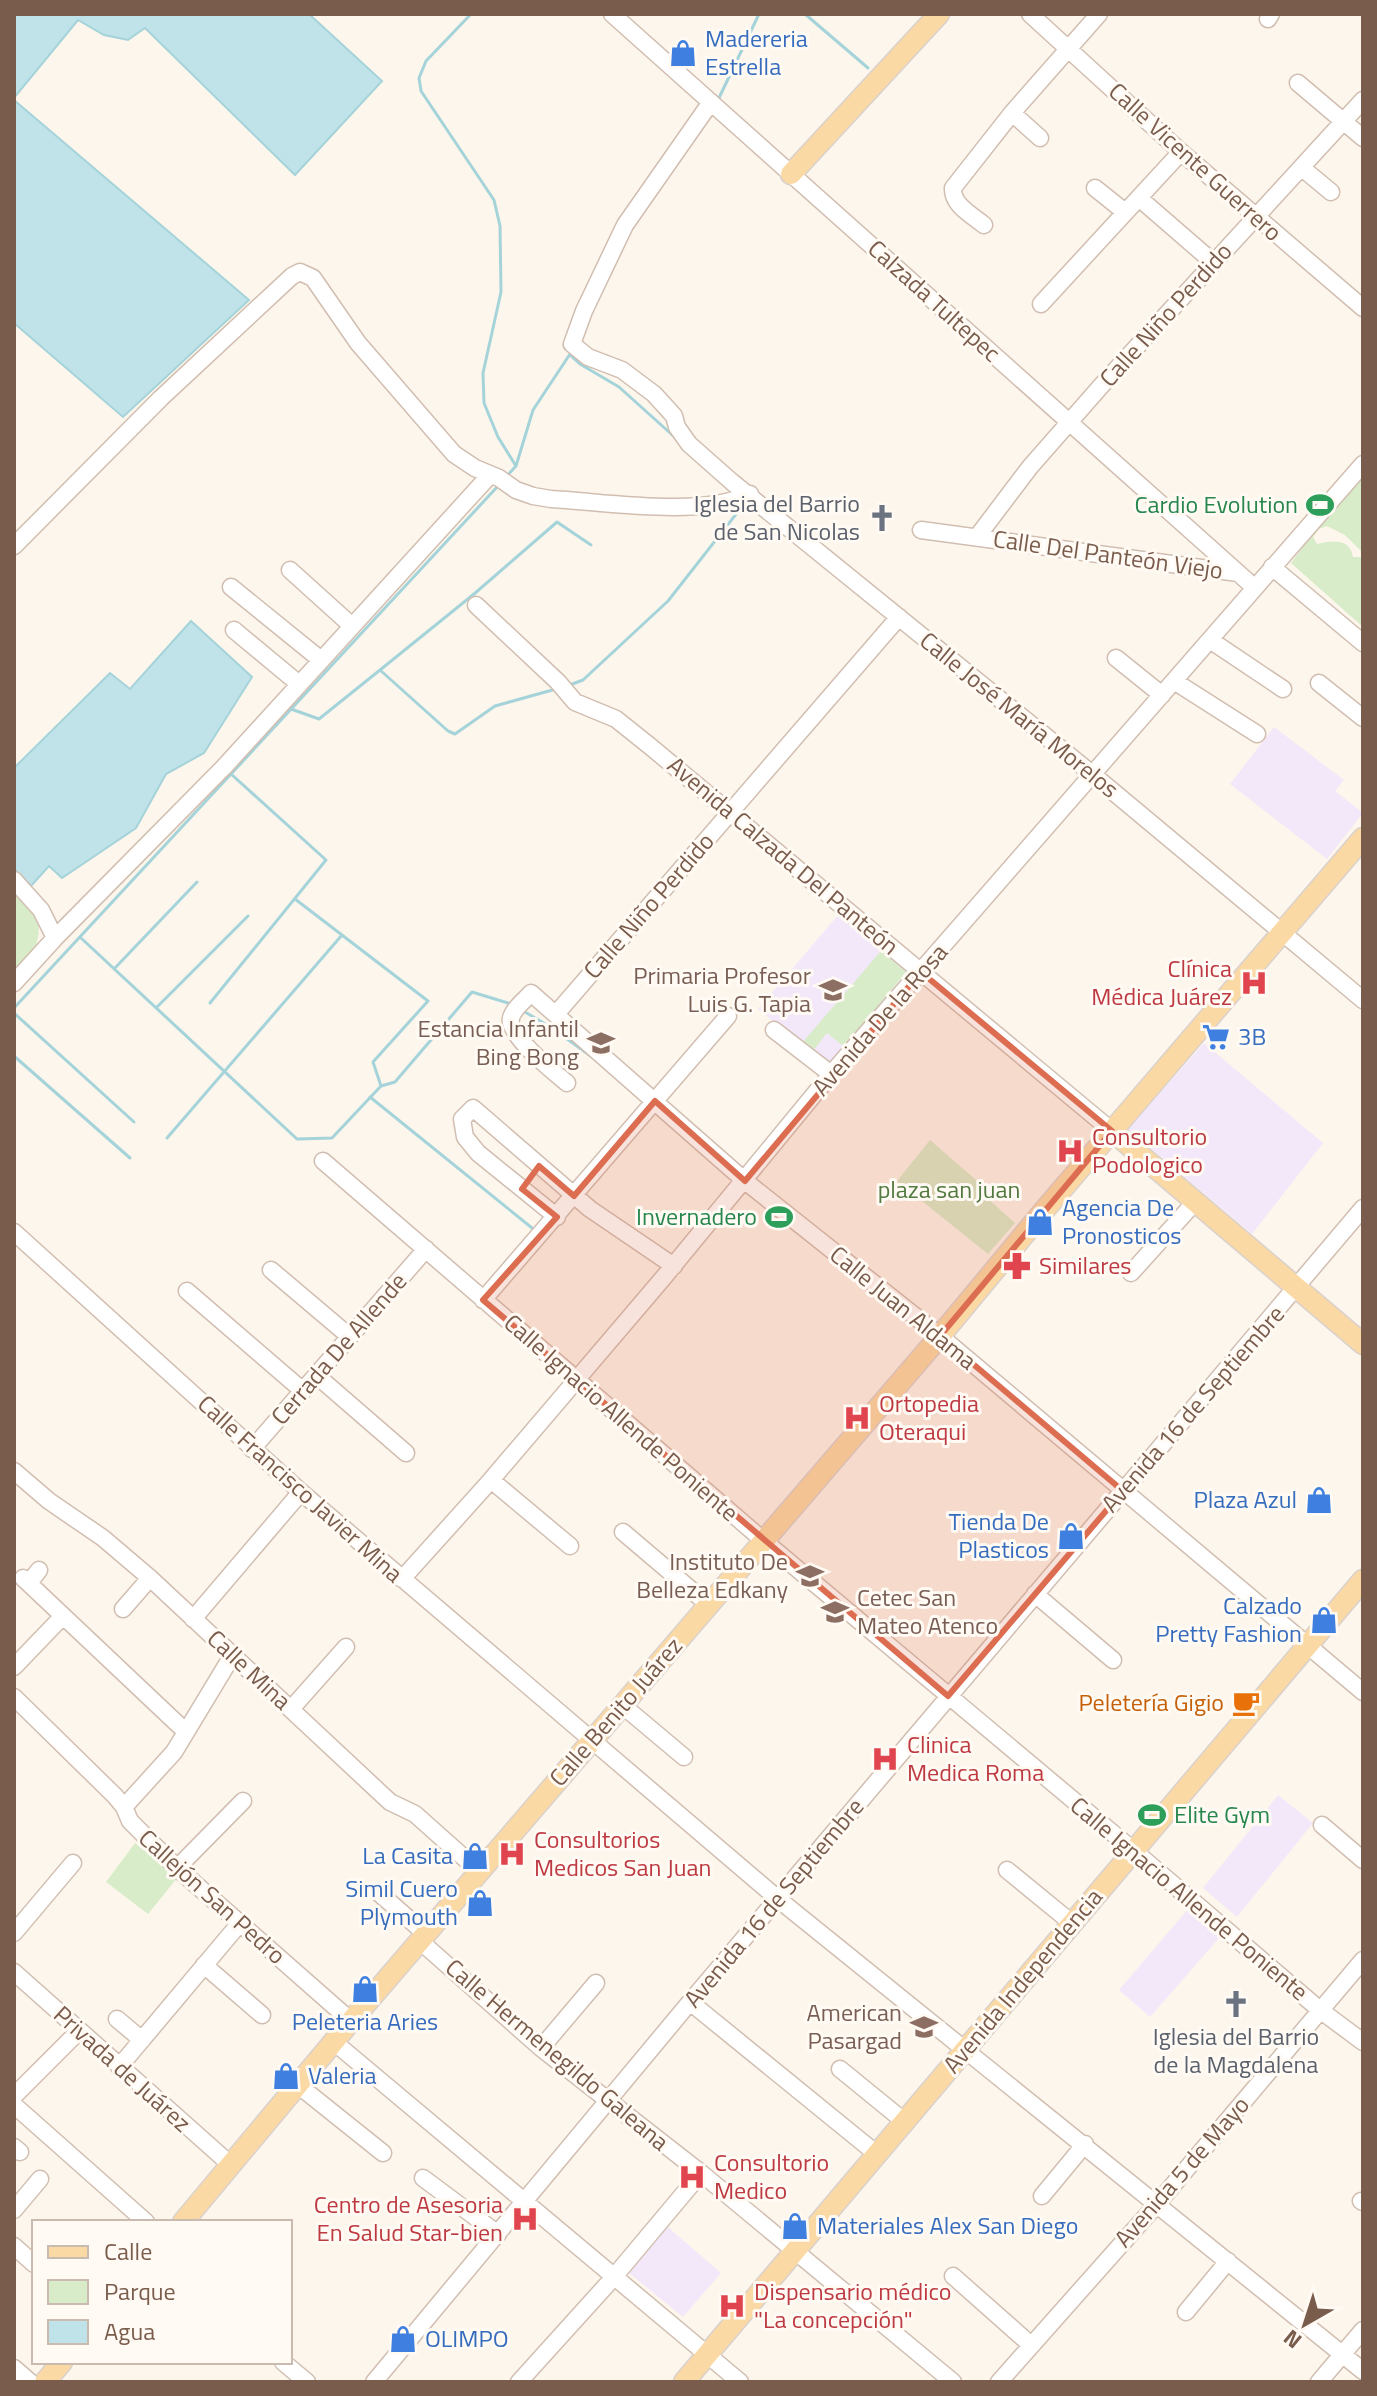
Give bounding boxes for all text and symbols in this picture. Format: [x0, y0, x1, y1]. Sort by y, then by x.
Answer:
place label: Madereria Estrella [705, 20, 808, 84]
shop icon: Madereria Estrella [668, 38, 698, 68]
street label: Calle Vicente Guerrero [1101, 73, 1290, 249]
street label: Calzada Tultepec [860, 231, 1009, 370]
street label: Calle Niño Perdido [1090, 234, 1240, 395]
place label: Iglesia del Barrio de San Nicolas [694, 485, 860, 549]
place label: Cardio Evolution [1134, 486, 1298, 522]
sports icon: Cardio Evolution [1305, 490, 1335, 520]
church icon: Iglesia del Barrio de San Nicolas [867, 503, 897, 533]
street label: Calle Del Panteón Viejo [991, 520, 1225, 588]
street label: Calle José María Morelos [912, 623, 1127, 806]
street label: Avenida Calzada Del Panteón [660, 747, 907, 963]
street label: Calle Niño Perdido [574, 824, 722, 986]
street label: Avenida De la Rosa [803, 935, 956, 1103]
place label: Clínica Médica Juárez [1091, 950, 1232, 1014]
place label: Primaria Profesor Luis G. Tapia [633, 957, 811, 1021]
hospital icon: Clínica Médica Juárez [1239, 968, 1269, 998]
school or university icon: Primaria Profesor Luis G. Tapia [818, 975, 848, 1005]
place label: Estancia Infantil Bing Bong [417, 1010, 579, 1074]
place label: 3B [1238, 1018, 1266, 1054]
supermarket icon: 3B [1201, 1022, 1231, 1052]
school or university icon: Estancia Infantil Bing Bong [586, 1028, 616, 1058]
place label: Consultorio Podologico [1092, 1118, 1207, 1182]
hospital icon: Consultorio Podologico [1055, 1136, 1085, 1166]
park label: plaza san juan [878, 1171, 1020, 1207]
place label: Agencia De Pronosticos [1062, 1189, 1182, 1253]
place label: Invernadero [636, 1198, 757, 1234]
sports icon: Invernadero [764, 1202, 794, 1232]
shop icon: Agencia De Pronosticos [1025, 1207, 1055, 1237]
street label: Calle Juan Aldama [822, 1237, 985, 1378]
place label: Similares [1039, 1247, 1132, 1283]
pharmacy icon: Similares [1002, 1251, 1032, 1281]
street label: Cerrada De Allende [262, 1264, 415, 1432]
street label: Avenida 16 de Septiembre [1092, 1297, 1292, 1520]
street label: Calle Ignacio Allende Poniente [496, 1305, 747, 1530]
place label: Ortopedia Oteraqui [879, 1385, 979, 1449]
street label: Calle Francisco Javier Mina [190, 1386, 411, 1591]
hospital icon: Ortopedia Oteraqui [842, 1403, 872, 1433]
place label: Plaza Azul [1193, 1481, 1297, 1517]
shop icon: Plaza Azul [1304, 1485, 1334, 1515]
place label: Tienda De Plasticos [949, 1503, 1049, 1567]
shop icon: Tienda De Plasticos [1056, 1521, 1086, 1551]
place label: Instituto De Belleza Edkany [636, 1543, 788, 1607]
school or university icon: Instituto De Belleza Edkany [795, 1561, 825, 1591]
place label: Cetec San Mateo Atenco [857, 1579, 998, 1643]
place label: Calzado Pretty Fashion [1155, 1587, 1302, 1651]
school or university icon: Cetec San Mateo Atenco [820, 1597, 850, 1627]
shop icon: Calzado Pretty Fashion [1309, 1605, 1339, 1635]
street label: Calle Mina [199, 1621, 300, 1718]
street label: Calle Benito Juárez [540, 1629, 690, 1794]
place label: Peletería Gigio [1078, 1684, 1224, 1720]
cafe icon: Peletería Gigio [1231, 1688, 1261, 1718]
place label: Clinica Medica Roma [907, 1726, 1044, 1790]
hospital icon: Clinica Medica Roma [870, 1744, 900, 1774]
street label: Calle Ignacio Allende Poniente [1063, 1788, 1317, 2009]
street label: Avenida 16 de Septiembre [675, 1790, 872, 2015]
place label: Elite Gym [1174, 1796, 1270, 1832]
sports icon: Elite Gym [1137, 1800, 1167, 1830]
street label: Callejón San Pedro [131, 1820, 294, 1972]
place label: Consultorios Medicos San Juan [534, 1821, 711, 1885]
place label: La Casita [362, 1837, 453, 1873]
hospital icon: Consultorios Medicos San Juan [497, 1839, 527, 1869]
shop icon: La Casita [460, 1841, 490, 1871]
place label: Simil Cuero Plymouth [345, 1870, 458, 1934]
street label: Avenida Independencia [934, 1880, 1111, 2081]
shop icon: Simil Cuero Plymouth [465, 1888, 495, 1918]
street label: Calle Hermenegildo Galeana [438, 1950, 677, 2159]
shop icon: Peleteria Aries [350, 1974, 380, 2004]
church icon: Iglesia del Barrio de la Magdalena [1221, 1989, 1251, 2019]
place label: American Pasargad [807, 1994, 902, 2058]
street label: Privada de Juárez [46, 1997, 199, 2140]
place label: Peleteria Aries [292, 2003, 438, 2039]
school or university icon: American Pasargad [909, 2012, 939, 2042]
place label: Iglesia del Barrio de la Magdalena [1153, 2018, 1319, 2082]
place label: Valeria [308, 2057, 377, 2093]
shop icon: Valeria [271, 2061, 301, 2091]
street label: Avenida 5 de Mayo [1105, 2088, 1257, 2255]
place label: Consultorio Medico [714, 2144, 829, 2208]
hospital icon: Consultorio Medico [677, 2162, 707, 2192]
place label: Centro de Asesoria En Salud Star-bien [314, 2186, 503, 2250]
hospital icon: Centro de Asesoria En Salud Star-bien [510, 2204, 540, 2234]
place label: Materiales Alex San Diego [817, 2207, 1078, 2243]
shop icon: Materiales Alex San Diego [780, 2211, 810, 2241]
legend [32, 2220, 292, 2364]
text: Calle [104, 2233, 152, 2269]
text: Parque [104, 2273, 176, 2309]
place label: Dispensario médico "La concepción" [754, 2273, 951, 2337]
north arrow [1265, 2284, 1345, 2364]
hospital icon: Dispensario médico "La concepción" [717, 2291, 747, 2321]
text: Agua [104, 2313, 155, 2349]
place label: OLIMPO [425, 2320, 508, 2356]
text: N [1276, 2322, 1309, 2358]
shop icon: OLIMPO [388, 2324, 418, 2354]

